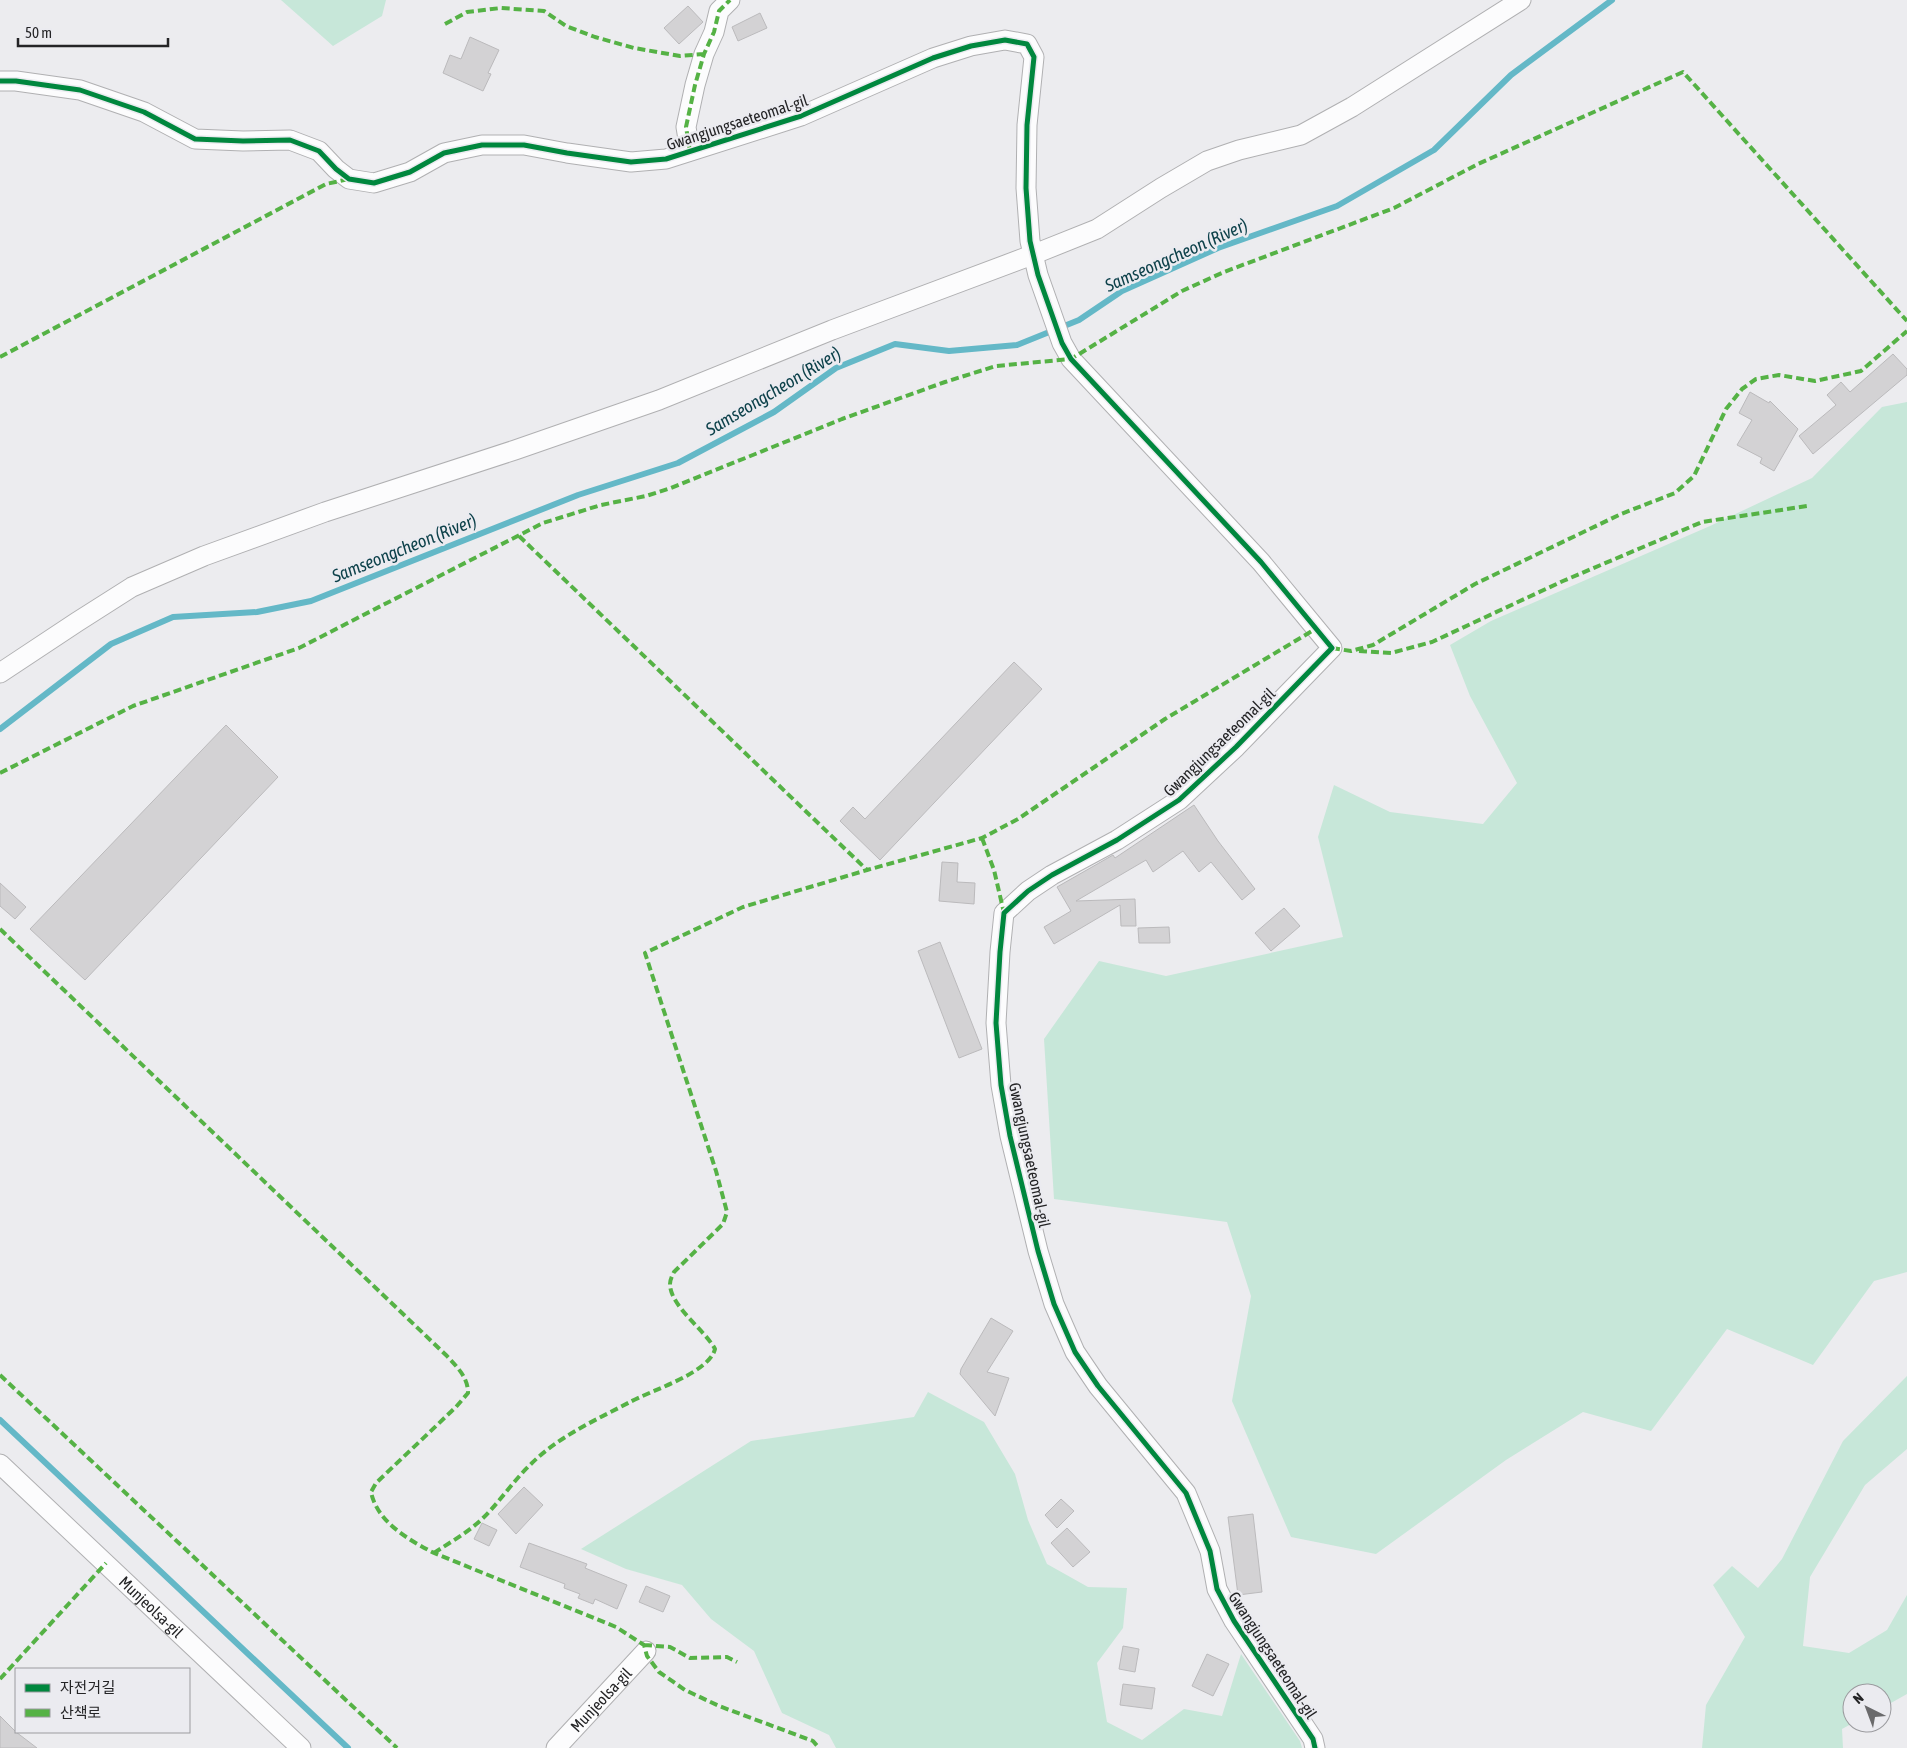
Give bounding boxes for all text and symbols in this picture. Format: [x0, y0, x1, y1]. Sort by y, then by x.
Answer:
scale bar [18, 15, 168, 47]
text: 50 m [25, 24, 52, 41]
street label: Gwangjungsaeteomal-gil [664, 90, 811, 154]
water label: Samseongcheon (River) [1101, 214, 1250, 296]
water label: Samseongcheon (River) [701, 342, 844, 440]
water label: Samseongcheon (River) [328, 509, 479, 587]
street label: Gwangjungsaeteomal-gil [1160, 684, 1280, 800]
street label: Gwangjungsaeteomal-gil [1005, 1081, 1054, 1230]
street label: Munjeolsa-gil [116, 1572, 187, 1642]
street label: Gwangjungsaeteomal-gil [1224, 1588, 1321, 1723]
street label: Munjeolsa-gil [567, 1663, 635, 1735]
legend [15, 1668, 190, 1733]
text: 자전거길 [60, 1679, 115, 1696]
north arrow [1842, 1683, 1892, 1733]
text: N [1850, 1690, 1867, 1707]
text: 산책로 [60, 1704, 101, 1721]

